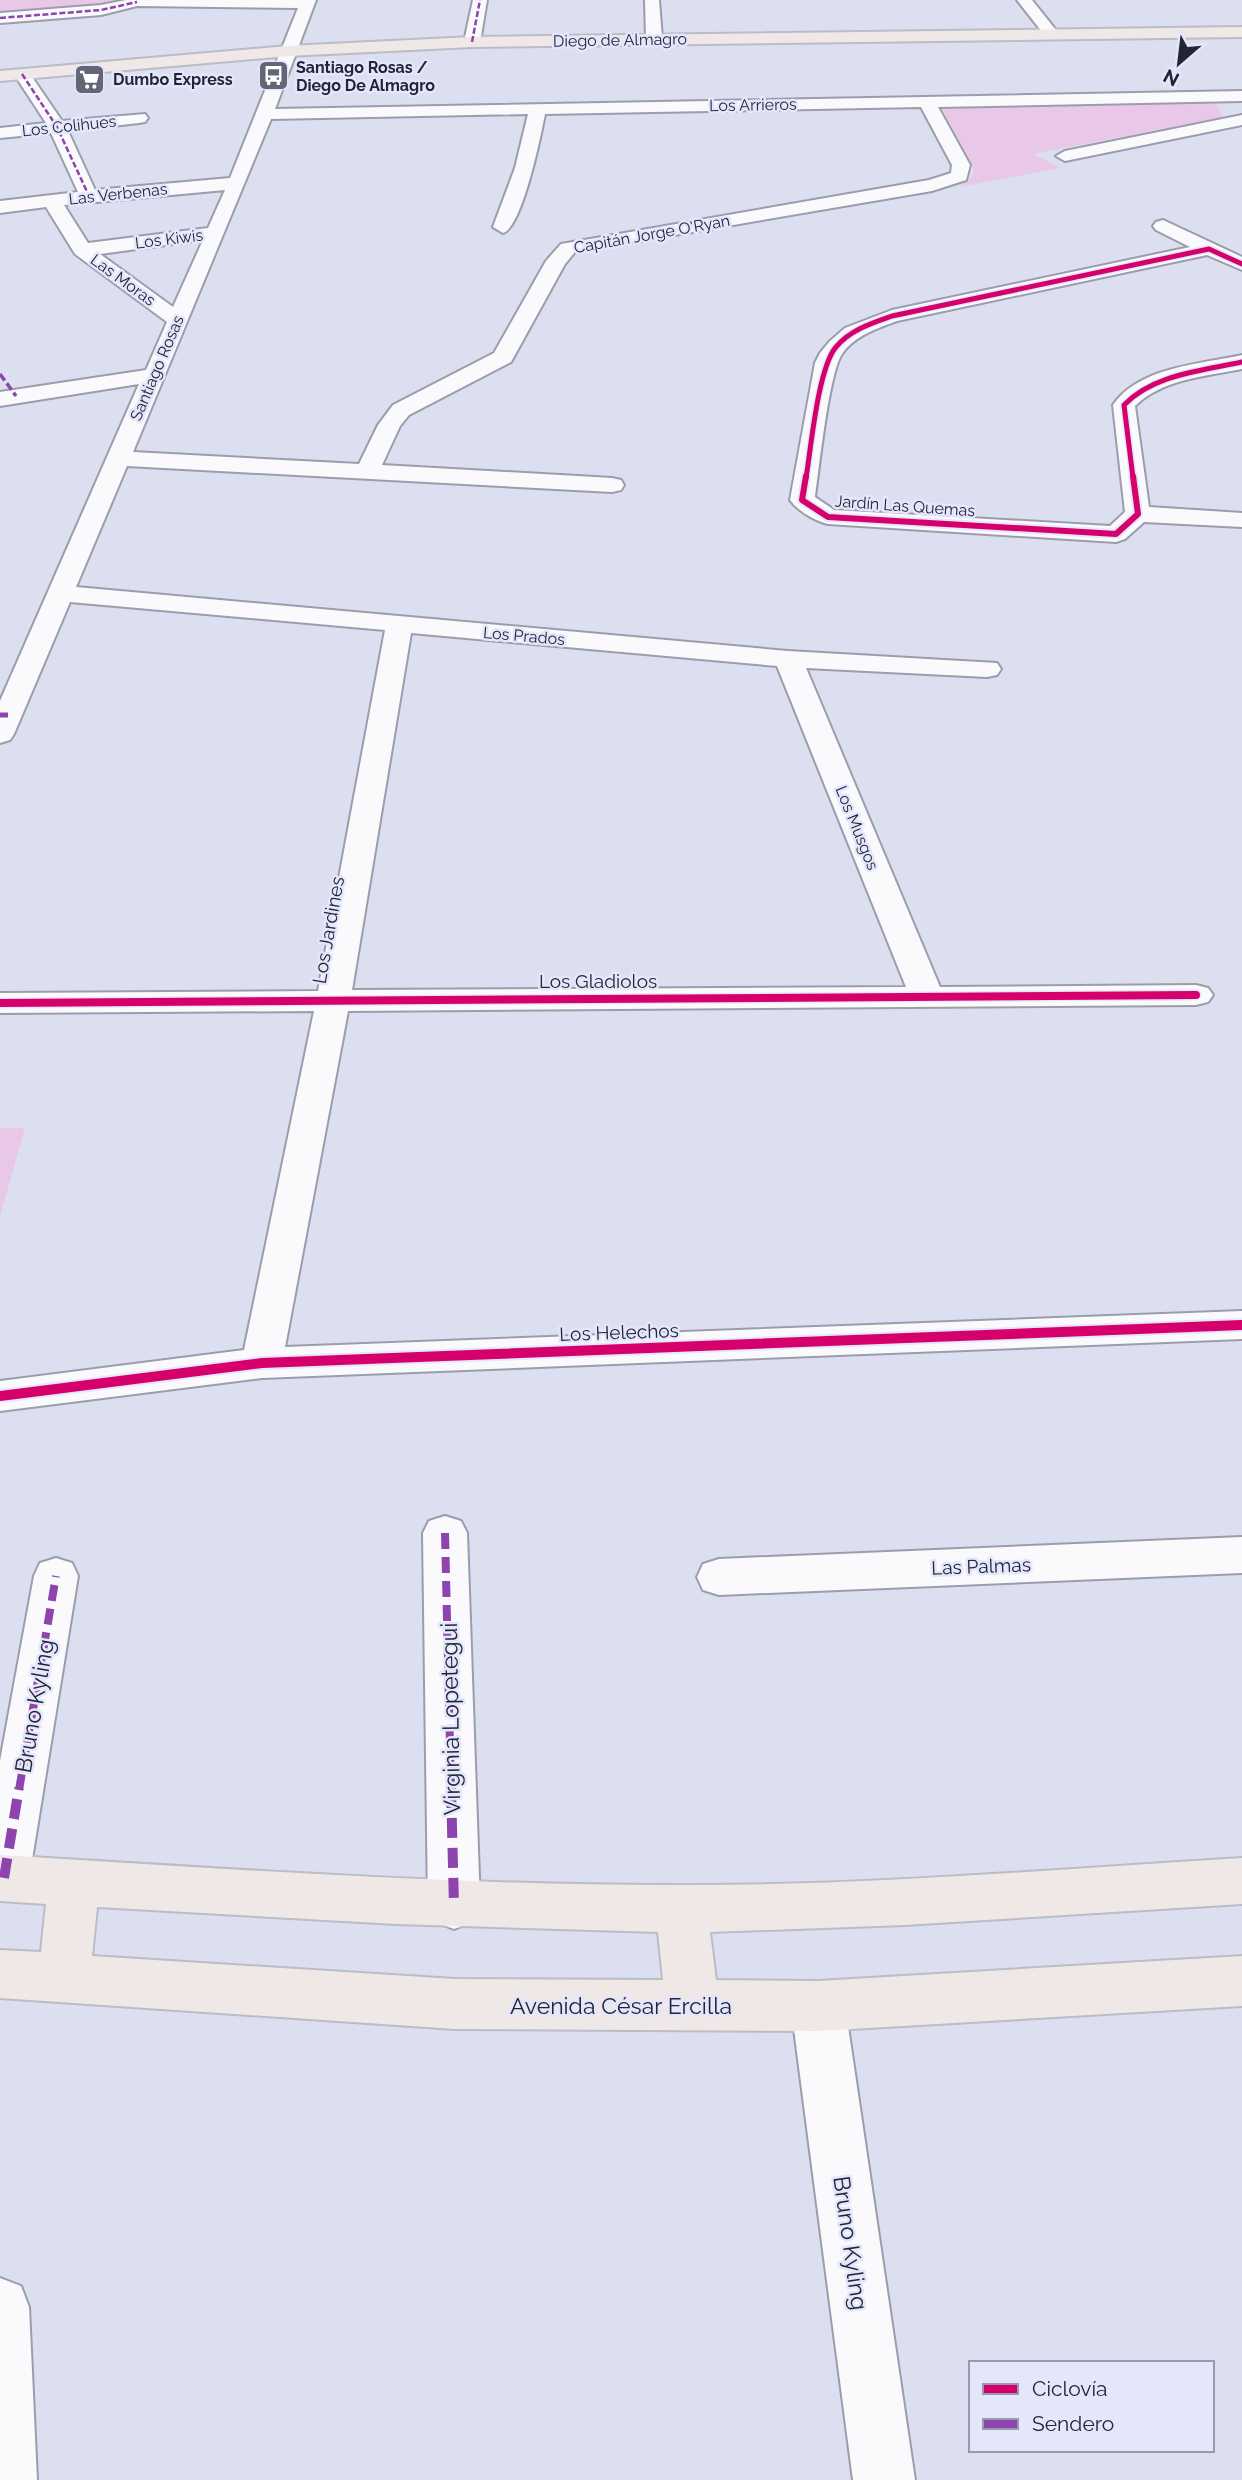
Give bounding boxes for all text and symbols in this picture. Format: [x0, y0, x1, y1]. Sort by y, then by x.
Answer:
north arrow [1144, 28, 1214, 98]
street label: Diego de Almagro [553, 29, 687, 51]
place label: Santiago Rosas / Diego De Almagro [296, 58, 435, 95]
bus stop icon: Santiago Rosas / Diego De Almagro [256, 59, 290, 93]
supermarket icon: Dumbo Express [73, 62, 107, 96]
text: N [1159, 65, 1183, 91]
place label: Dumbo Express [113, 70, 233, 89]
street label: Los Arrieros [709, 95, 797, 115]
street label: Los Colihues [21, 112, 117, 140]
street label: Las Verbenas [68, 179, 169, 209]
street label: Capitán Jorge O'Ryan [573, 211, 731, 257]
street label: Los Kiwis [134, 225, 204, 253]
street label: Las Moras [87, 250, 159, 310]
street label: Santiago Rosas [126, 312, 188, 424]
street label: Jardín Las Quemas [834, 492, 976, 520]
street label: Los Prados [482, 623, 566, 649]
street label: Los Musgos [832, 783, 883, 873]
street label: Los Jardines [308, 875, 348, 985]
street label: Los Gladiolos [539, 970, 657, 992]
street label: Los Helechos [559, 1319, 679, 1345]
street label: Las Palmas [931, 1553, 1031, 1579]
street label: Virginia Lopetegui [435, 1622, 465, 1816]
street label: Bruno Kyling [9, 1637, 59, 1775]
street label: Avenida César Ercilla [510, 1992, 732, 2019]
street label: Bruno Kyling [828, 2174, 874, 2312]
legend [969, 2361, 1214, 2452]
text: Ciclovía [1032, 2376, 1108, 2401]
text: Sendero [1032, 2411, 1114, 2436]

